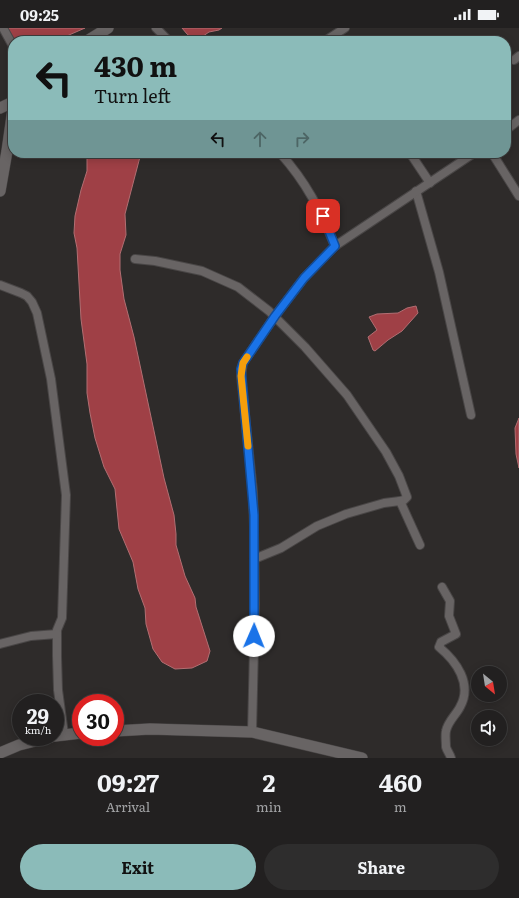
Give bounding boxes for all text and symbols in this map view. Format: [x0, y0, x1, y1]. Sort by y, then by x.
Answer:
text: 09:25 [20, 3, 59, 26]
text: 430 m [94, 44, 177, 86]
icon: left [28, 52, 80, 104]
text: Turn left [94, 82, 171, 109]
icon: left [207, 128, 229, 150]
icon: ahead [249, 128, 271, 150]
icon: right [291, 128, 313, 150]
pin [306, 199, 340, 233]
icon: arrive [312, 205, 334, 227]
position arrow [233, 615, 275, 657]
north arrow [471, 666, 507, 702]
map controls [471, 666, 507, 746]
speed limit sign: 30 [72, 694, 124, 746]
text: 29 [27, 700, 49, 730]
button: sound [471, 710, 507, 746]
text: km/h [25, 722, 51, 737]
text: 09:27 [97, 764, 159, 799]
text: 2 [262, 764, 275, 799]
text: 460 [379, 764, 422, 799]
text: Arrival [106, 797, 150, 816]
text: min [256, 797, 282, 816]
text: m [394, 797, 407, 816]
button: Exit [20, 844, 256, 890]
button: Share [264, 844, 499, 890]

